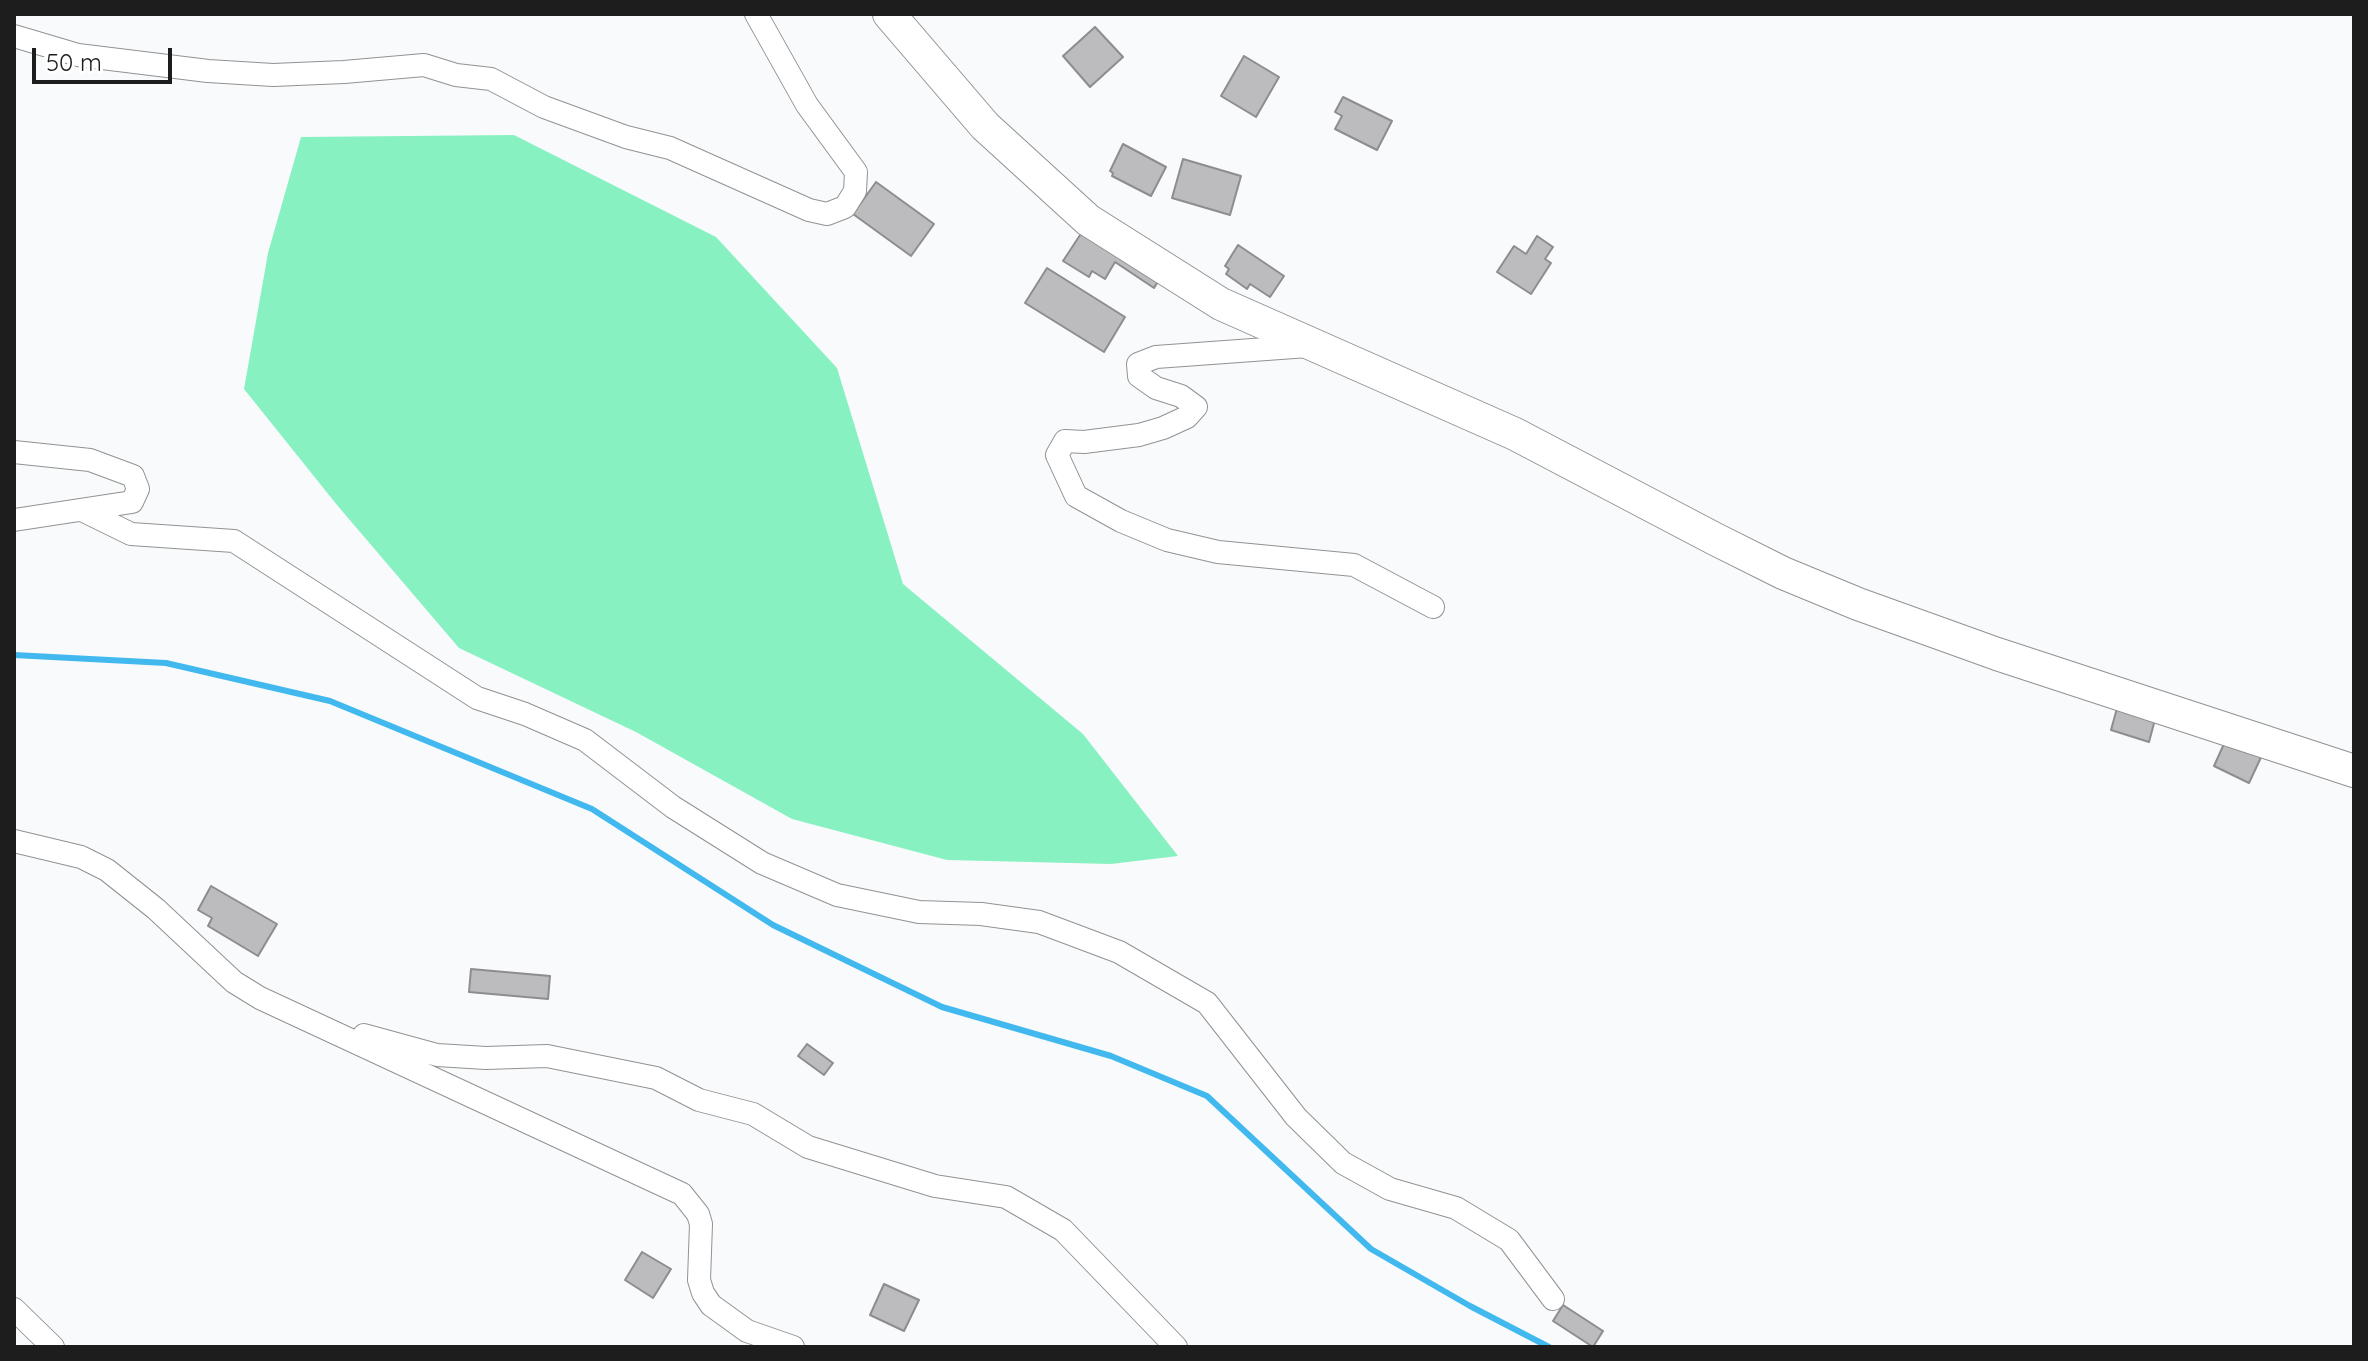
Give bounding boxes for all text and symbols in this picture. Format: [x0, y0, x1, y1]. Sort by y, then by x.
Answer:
scale bar [36, 32, 176, 82]
text: 50 m [46, 47, 102, 77]

